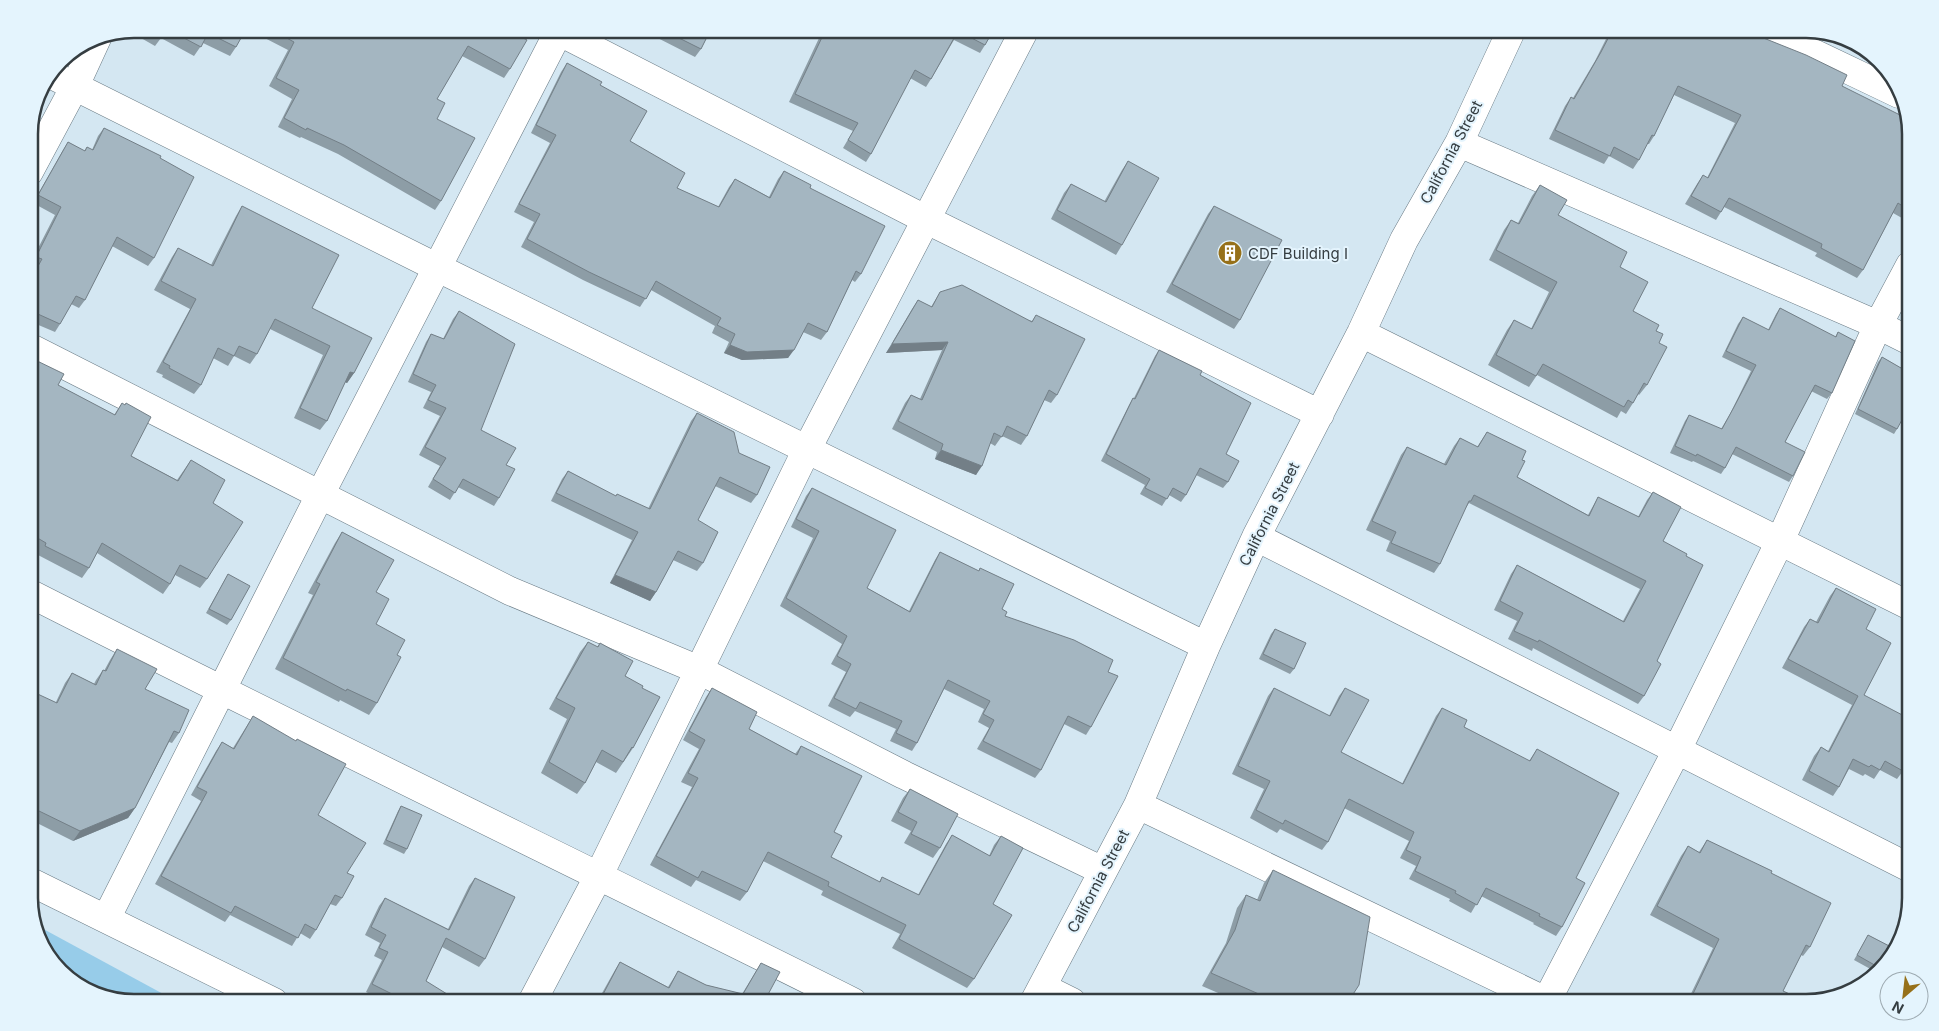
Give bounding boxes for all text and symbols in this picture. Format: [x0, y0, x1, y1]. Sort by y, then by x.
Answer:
street label: California Street [1416, 97, 1486, 207]
building icon: CDF Building I [1217, 240, 1243, 266]
place label: CDF Building I [1248, 244, 1348, 263]
street label: California Street [1235, 459, 1303, 569]
street label: California Street [1063, 826, 1133, 936]
north arrow [1879, 971, 1929, 1021]
text: N [1889, 998, 1906, 1018]

